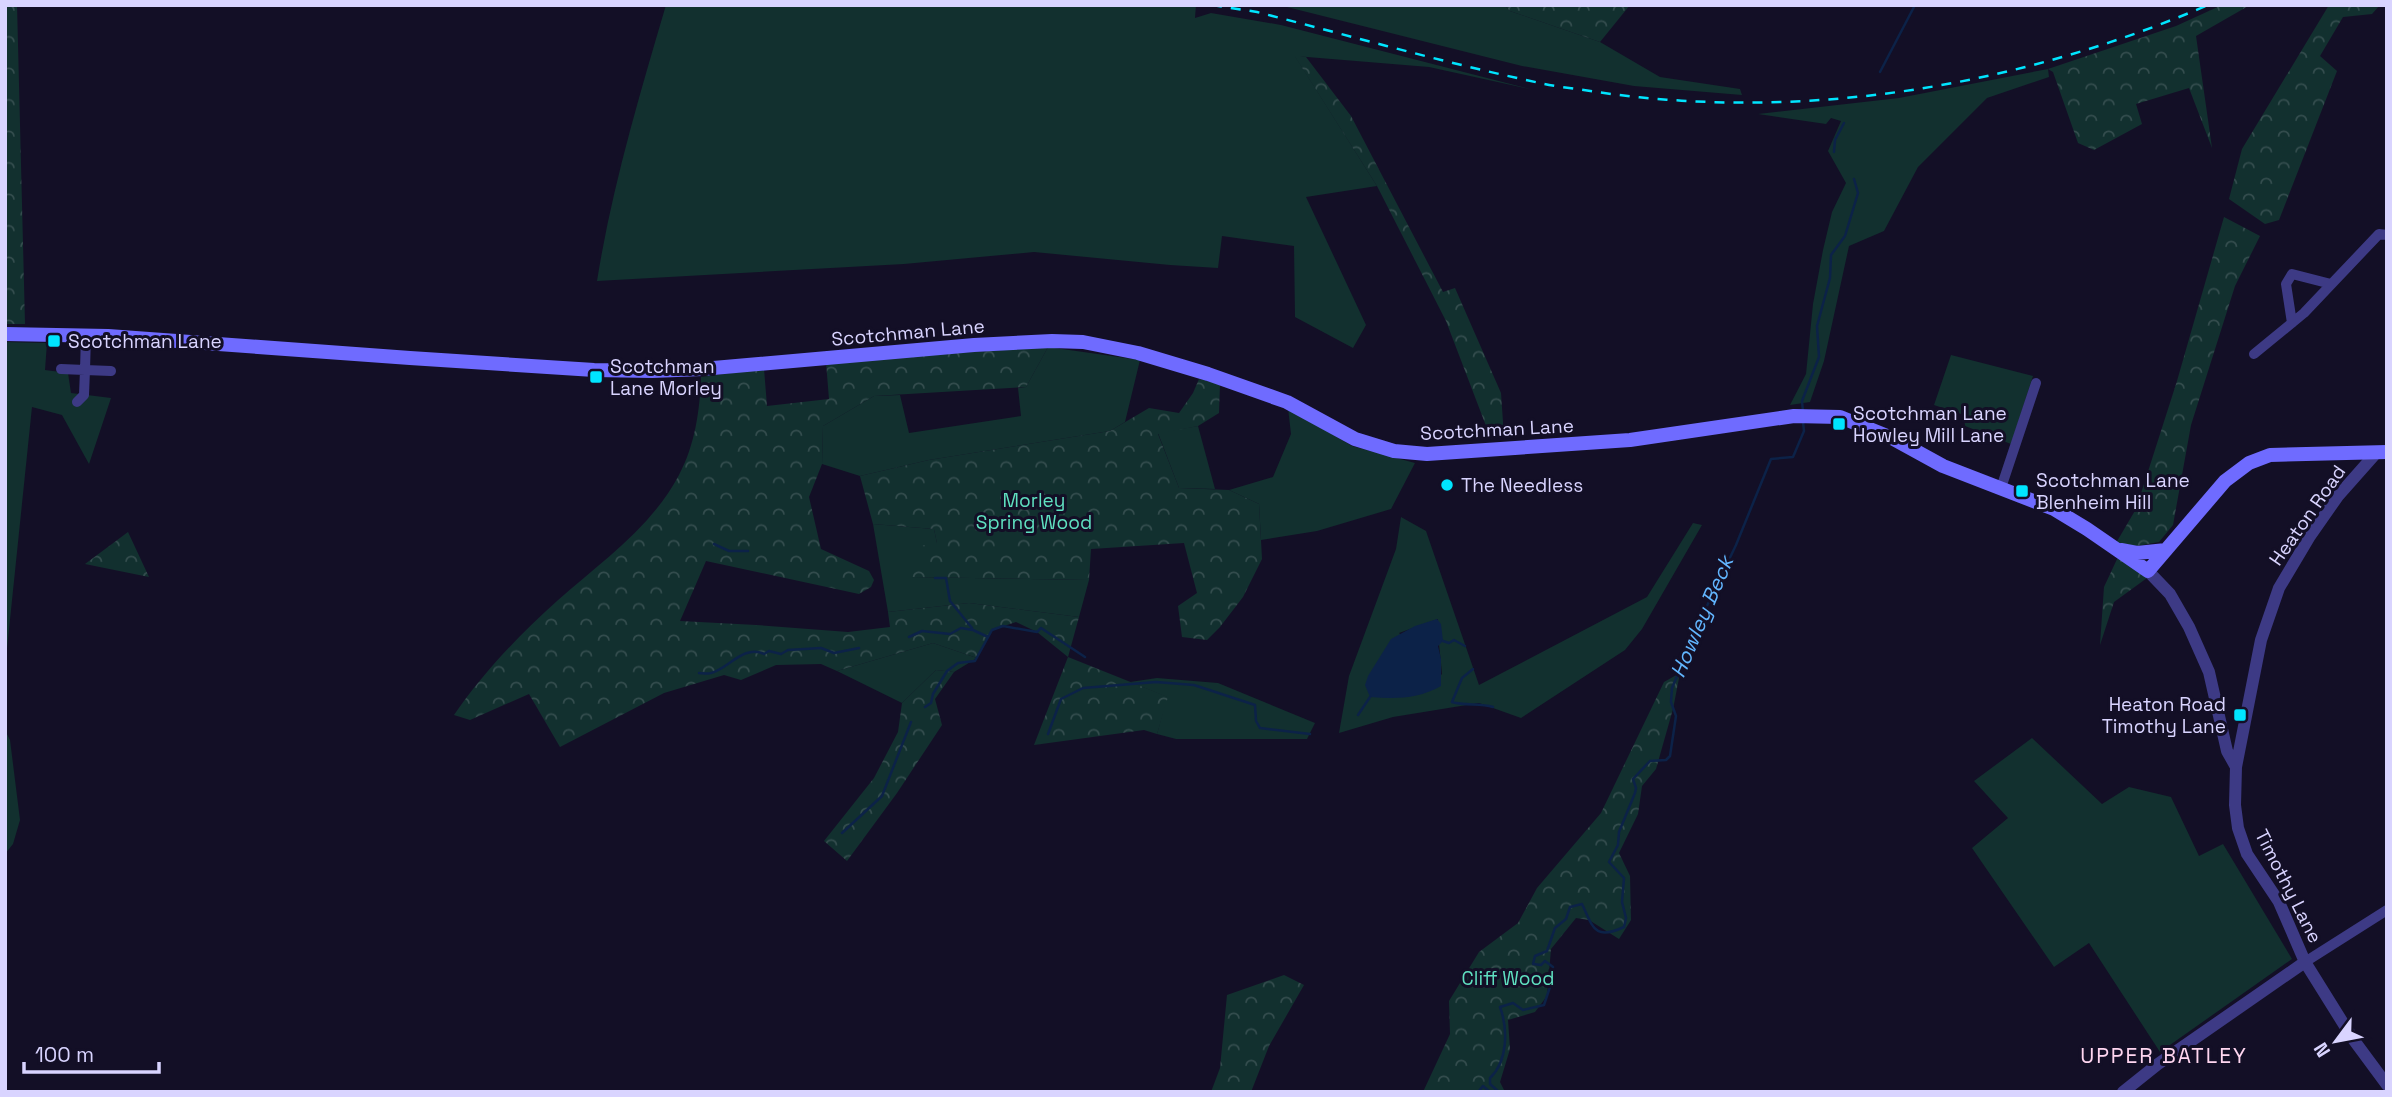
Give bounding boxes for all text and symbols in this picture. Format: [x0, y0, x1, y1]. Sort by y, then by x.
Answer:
street label: Scotchman Lane [830, 313, 986, 352]
place label: Scotchman Lane [68, 329, 222, 354]
marker: Scotchman Lane [46, 333, 62, 349]
place label: Scotchman Lane Morley [610, 354, 722, 401]
marker: Scotchman Lane Morley [588, 369, 604, 385]
place label: Scotchman Lane Howley Mill Lane [1853, 401, 2007, 448]
street label: Scotchman Lane [1420, 413, 1574, 446]
marker: Scotchman Lane Howley Mill Lane [1831, 416, 1847, 432]
street label: Heaton Road [2264, 460, 2351, 571]
place label: Scotchman Lane Blenheim Hill [2036, 468, 2190, 515]
place label: The Needless [1461, 473, 1583, 498]
marker: The Needless [1439, 477, 1455, 493]
marker: Scotchman Lane Blenheim Hill [2014, 483, 2030, 499]
park label: Morley Spring Wood [976, 488, 1092, 535]
water label: Howley Beck [1664, 550, 1740, 682]
place label: Heaton Road Timothy Lane [2102, 692, 2226, 739]
marker: Heaton Road Timothy Lane [2232, 707, 2248, 723]
street label: Timothy Lane [2249, 825, 2328, 947]
park label: Cliff Wood [1462, 966, 1554, 991]
north arrow [2301, 1006, 2371, 1076]
scale bar [24, 1030, 159, 1074]
text: N [2308, 1038, 2336, 1062]
text: 100 m [35, 1041, 94, 1068]
district label: UPPER BATLEY [2080, 1042, 2248, 1069]

